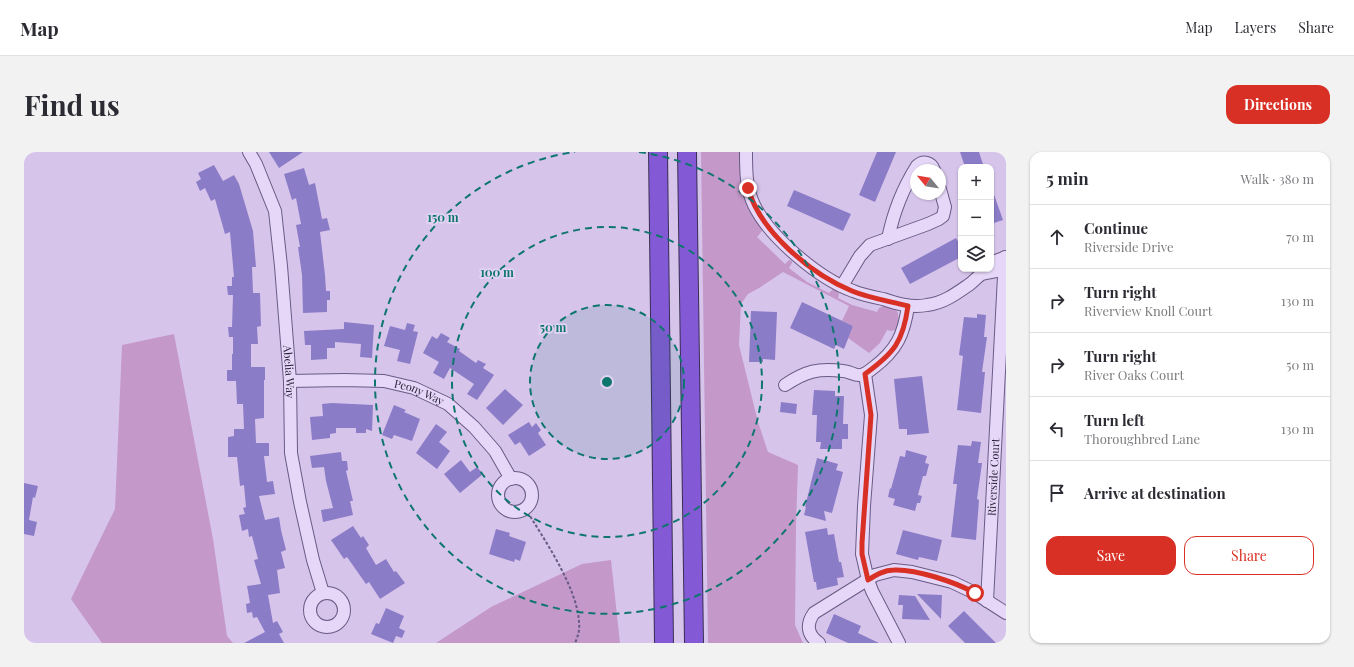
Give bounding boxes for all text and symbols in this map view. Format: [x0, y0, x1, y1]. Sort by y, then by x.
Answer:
text: Map [20, 15, 59, 41]
text: Map [1185, 18, 1213, 37]
text: Layers [1235, 18, 1276, 37]
text: Share [1298, 18, 1334, 37]
button: Directions [1226, 85, 1330, 124]
text: Find us [24, 86, 120, 123]
north arrow [910, 164, 946, 200]
map controls [958, 164, 994, 272]
button: + [958, 164, 994, 200]
text: 5 min [1046, 167, 1089, 189]
text: Walk · 380 m [1241, 170, 1314, 187]
route end [739, 179, 757, 197]
button: − [958, 200, 994, 236]
text: 150 m [427, 209, 459, 225]
text: Continue [1084, 218, 1148, 238]
icon: ahead [1046, 226, 1068, 248]
text: 70 m [1286, 228, 1314, 245]
button: layers [958, 236, 994, 272]
text: Riverside Drive [1084, 238, 1174, 255]
text: 100 m [480, 264, 514, 280]
text: Turn right [1084, 282, 1157, 302]
icon: right [1046, 290, 1068, 312]
text: 130 m [1281, 292, 1314, 309]
text: Riverview Knoll Court [1084, 302, 1212, 319]
text: 50 m [540, 319, 567, 335]
street label: Abelia Way [280, 344, 298, 399]
text: Turn right [1084, 346, 1157, 366]
icon: right [1046, 354, 1068, 376]
text: 50 m [1286, 356, 1314, 373]
text: River Oaks Court [1084, 366, 1184, 383]
centre of rings [600, 375, 614, 389]
street label: Peony Way [393, 376, 447, 408]
text: Turn left [1084, 410, 1145, 430]
icon: left [1046, 418, 1068, 440]
text: 130 m [1281, 420, 1314, 437]
text: Thoroughbred Lane [1084, 430, 1200, 447]
street label: Riverside Court [983, 438, 1003, 516]
icon: arrive [1046, 482, 1068, 504]
text: Arrive at destination [1084, 483, 1226, 503]
button: Save [1046, 536, 1176, 575]
button: Share [1184, 536, 1314, 575]
route start [966, 584, 984, 602]

